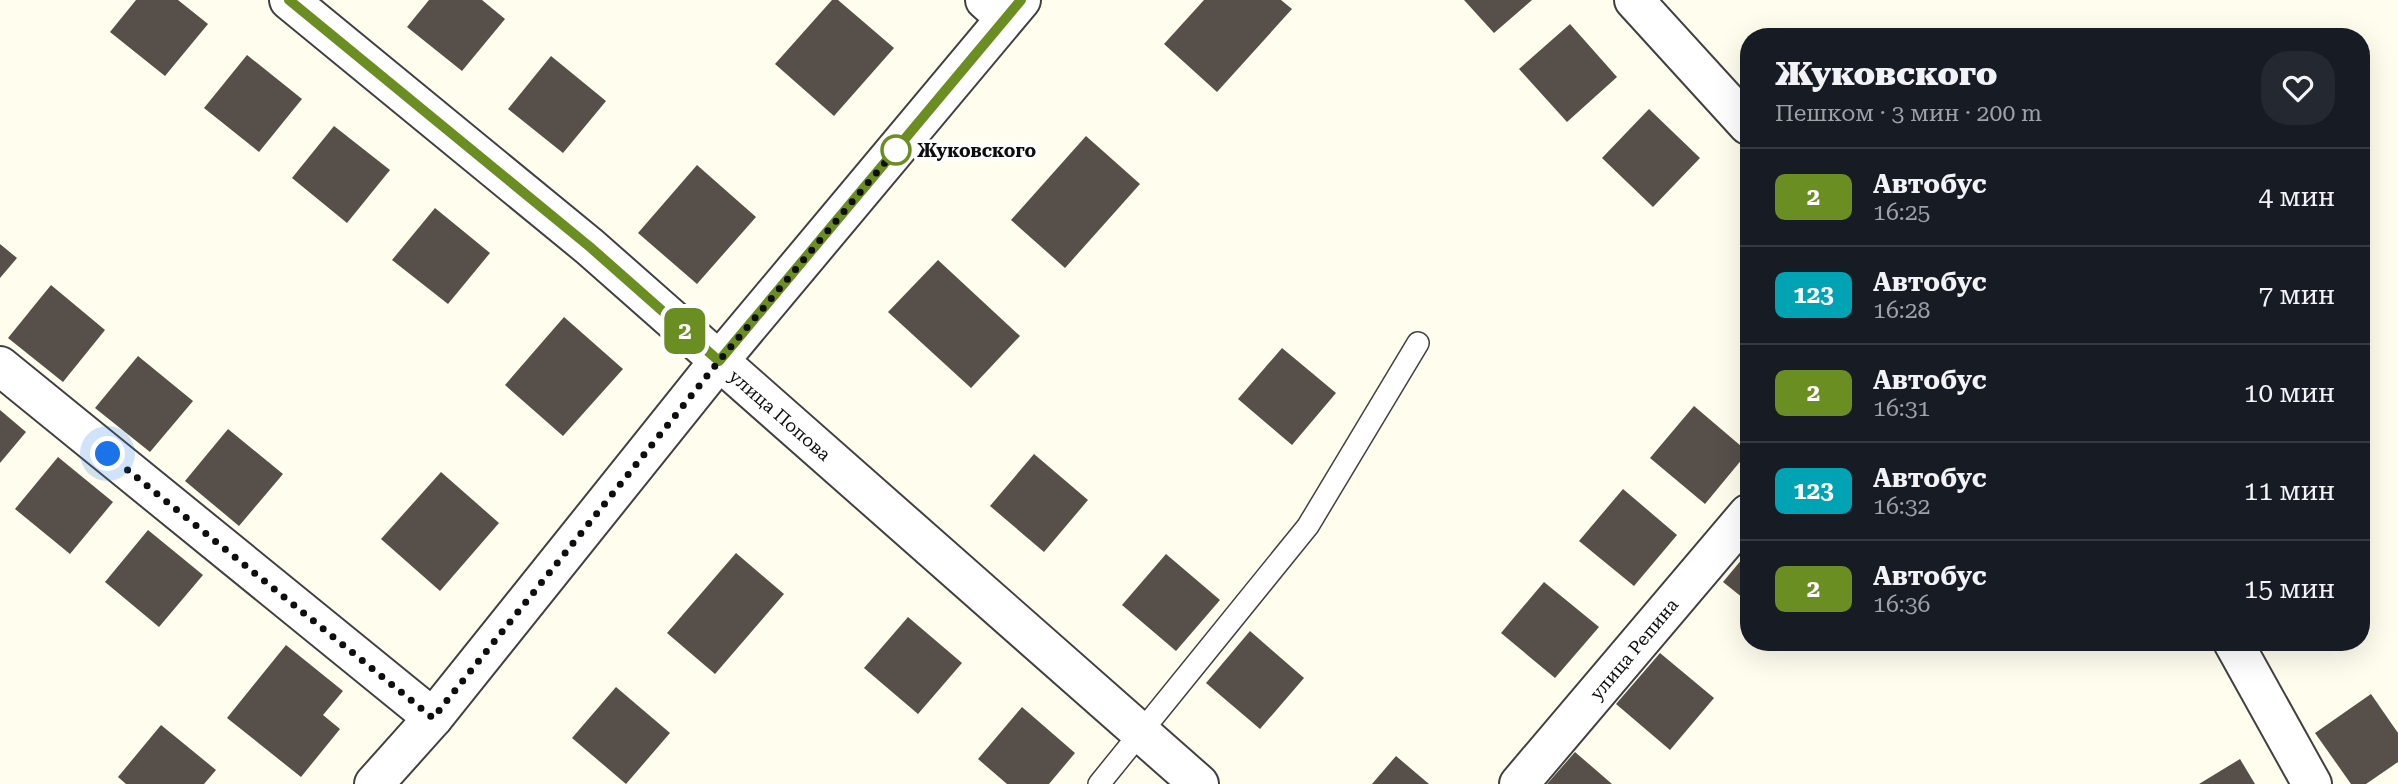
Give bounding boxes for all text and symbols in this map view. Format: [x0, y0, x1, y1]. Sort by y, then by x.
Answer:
button: heart [2261, 51, 2335, 125]
text: Жуковского [1775, 54, 1998, 93]
text: Пешком · 3 мин · 200 m [1775, 100, 2042, 127]
marker: Жуковского [881, 135, 911, 165]
place label: Жуковского [917, 140, 1037, 161]
text: Автобус [1873, 169, 1987, 199]
text: 4 мин [2258, 182, 2335, 212]
text: 2 [1807, 183, 1820, 211]
text: 16:25 [1873, 199, 1930, 226]
text: Автобус [1873, 267, 1987, 297]
text: 7 мин [2258, 280, 2335, 310]
text: 123 [1793, 281, 1834, 309]
text: 16:28 [1873, 297, 1930, 324]
line badge: 2 [662, 308, 708, 354]
text: 2 [678, 317, 692, 345]
street label: улица Попова [725, 365, 835, 465]
text: Автобус [1873, 365, 1987, 395]
text: 10 мин [2244, 378, 2335, 408]
text: 2 [1807, 379, 1820, 407]
text: 16:31 [1873, 395, 1930, 422]
your location [90, 436, 125, 471]
text: Автобус [1873, 463, 1987, 493]
text: 11 мин [2244, 476, 2335, 506]
text: 123 [1793, 477, 1834, 505]
text: 16:32 [1873, 493, 1930, 520]
text: Автобус [1873, 561, 1987, 591]
text: 15 мин [2244, 574, 2335, 604]
text: 2 [1807, 575, 1820, 603]
text: 16:36 [1873, 591, 1930, 618]
street label: улица Репина [1586, 594, 1683, 704]

